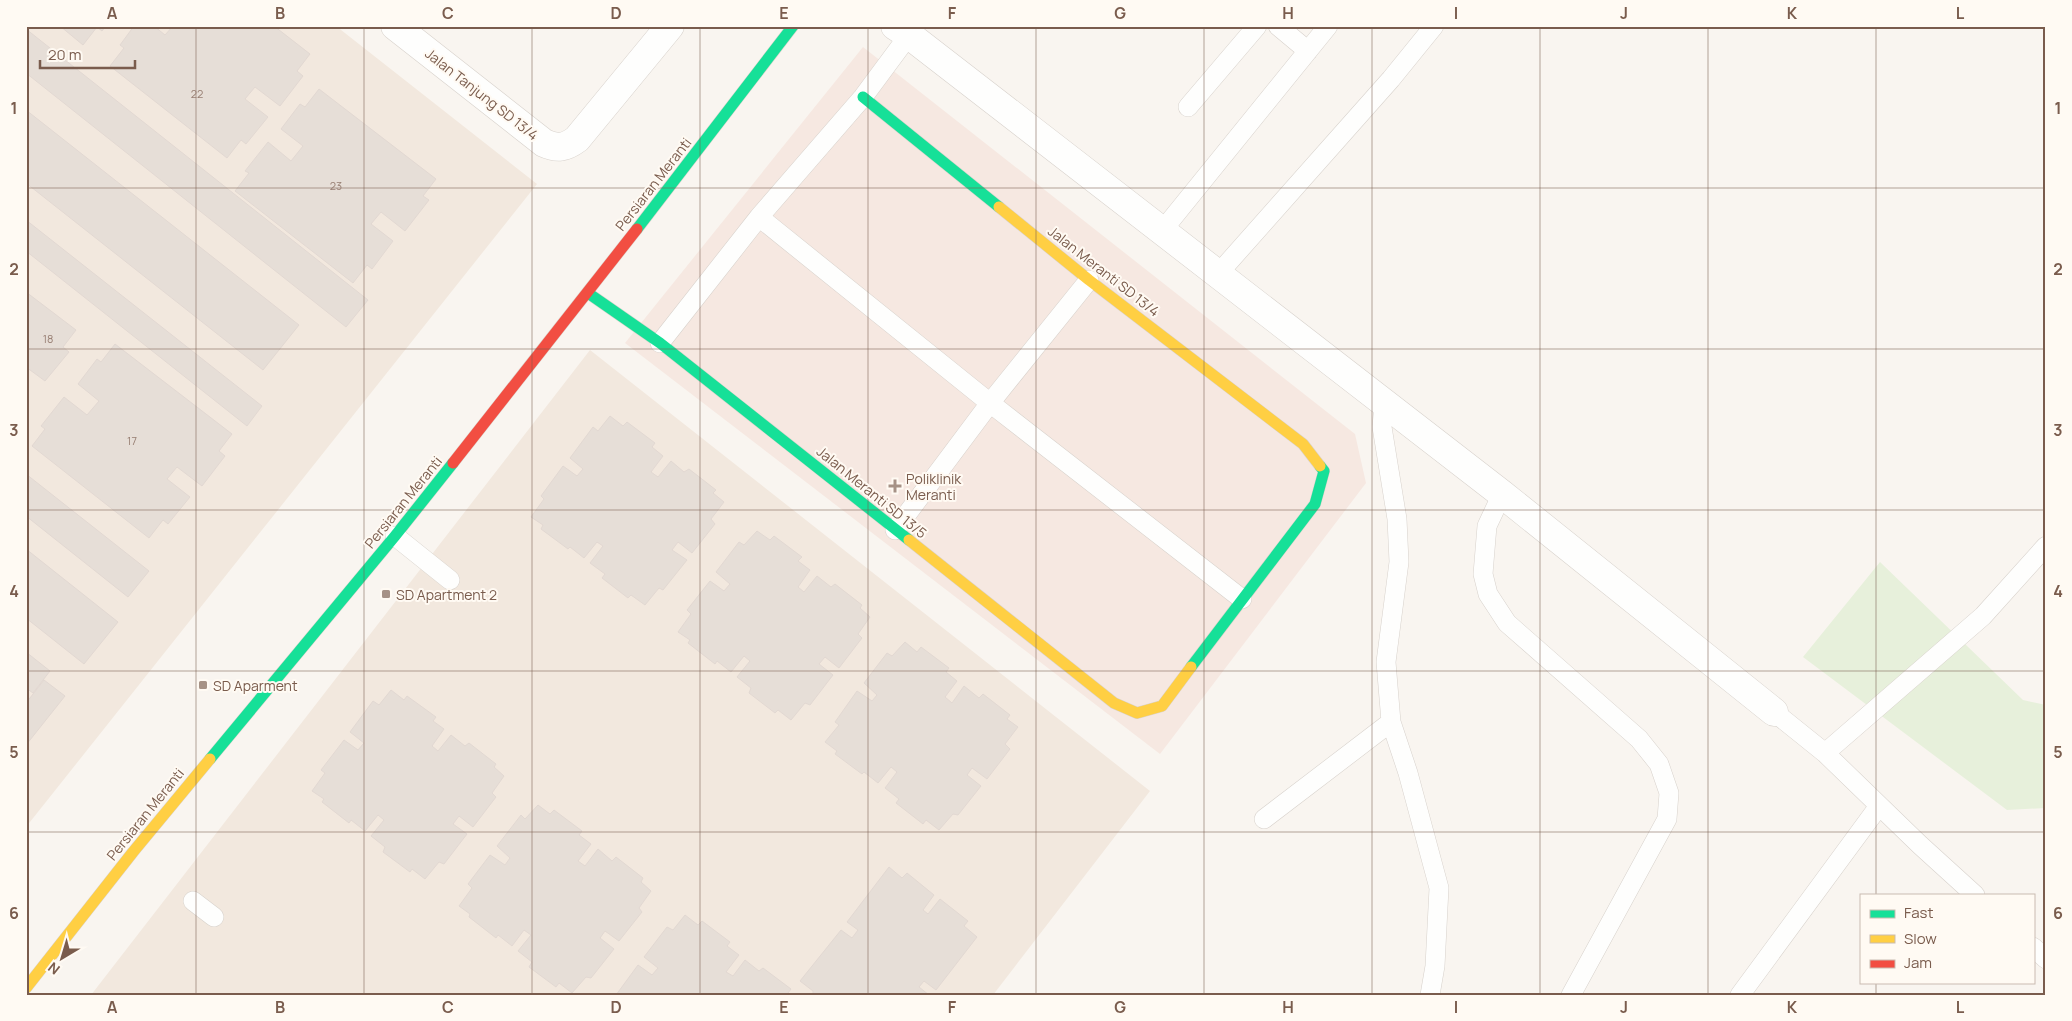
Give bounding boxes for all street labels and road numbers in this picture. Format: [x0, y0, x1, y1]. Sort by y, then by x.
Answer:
street label: Jalan Tanjung SD 13/4 [421, 44, 543, 144]
street label: Persiaran Meranti [611, 134, 695, 234]
street label: Jalan Meranti SD 13/4 [1044, 221, 1164, 321]
street label: Jalan Meranti SD 13/5 [813, 442, 931, 542]
street label: Persiaran Meranti [360, 452, 446, 552]
street label: Persiaran Meranti [102, 764, 188, 864]

